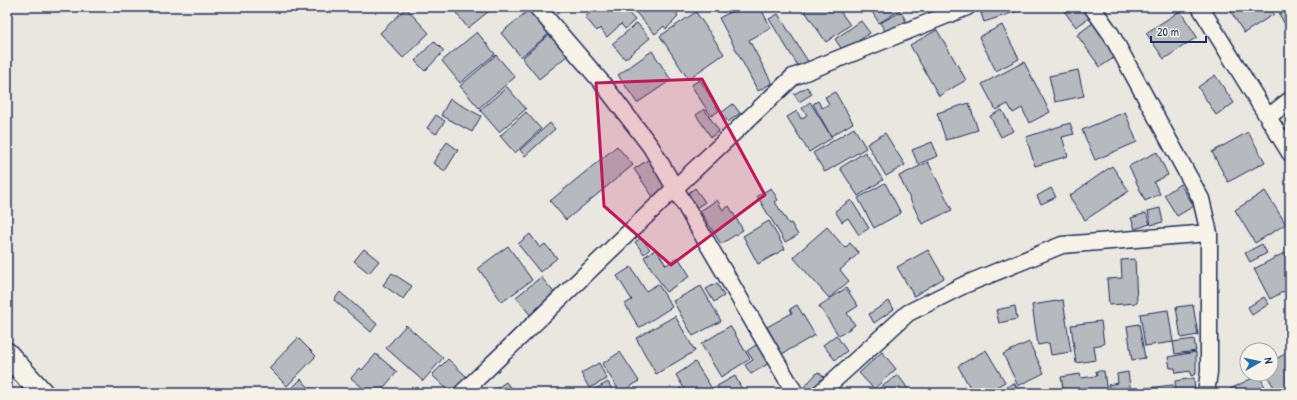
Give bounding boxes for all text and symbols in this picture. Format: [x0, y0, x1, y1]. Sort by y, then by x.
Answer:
scale bar [1151, 18, 1206, 44]
text: 20 m [1157, 23, 1179, 40]
north arrow [1239, 342, 1279, 382]
text: N [1262, 356, 1276, 365]

